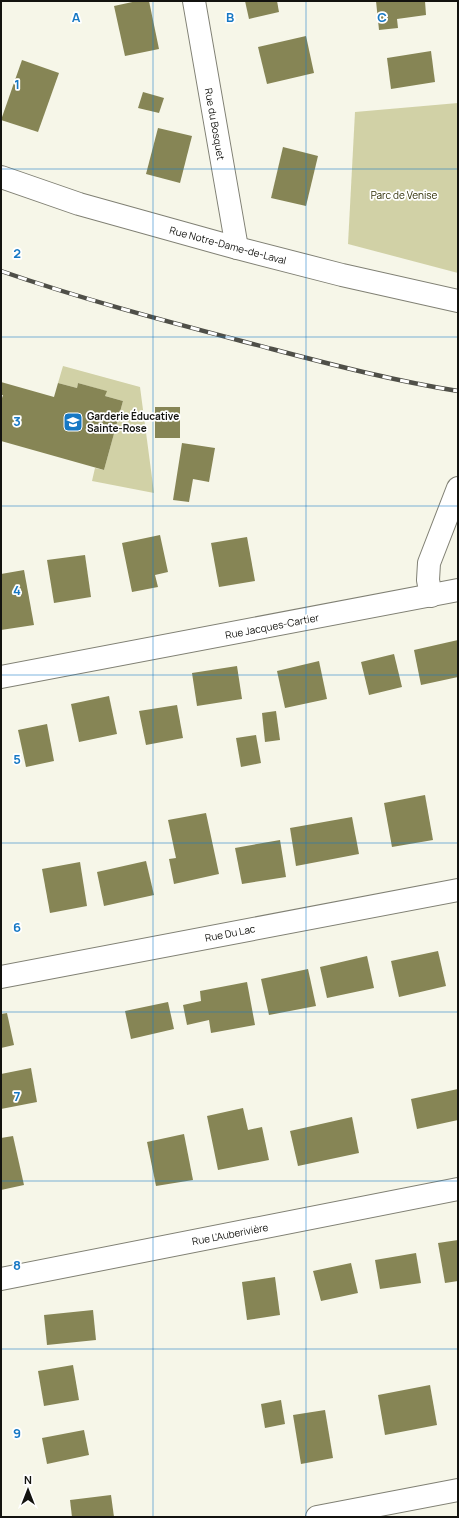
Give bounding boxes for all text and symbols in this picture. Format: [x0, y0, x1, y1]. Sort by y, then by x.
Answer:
text: A [72, 8, 81, 26]
text: B [226, 8, 234, 26]
text: C [377, 8, 387, 26]
text: 1 [14, 75, 20, 93]
street label: Rue du Bosquet [202, 87, 228, 161]
park label: Parc de Venise [371, 188, 437, 202]
street label: Rue Notre-Dame-de-Laval [168, 223, 288, 267]
text: 2 [13, 244, 21, 262]
place label: Garderie Éducative Sainte-Rose [87, 409, 179, 435]
school or university icon: Garderie Éducative Sainte-Rose [62, 411, 84, 433]
text: 3 [13, 412, 21, 430]
text: 4 [13, 581, 21, 599]
street label: Rue Jacques-Cartier [224, 610, 320, 642]
text: 5 [13, 750, 21, 768]
text: 6 [13, 918, 21, 936]
street label: Rue Du Lac [204, 921, 257, 945]
text: 7 [14, 1087, 21, 1105]
street label: Rue L'Auberivière [191, 1220, 270, 1248]
text: 8 [13, 1256, 21, 1274]
text: 9 [13, 1424, 21, 1442]
north arrow [8, 1470, 48, 1510]
text: N [24, 1472, 32, 1487]

